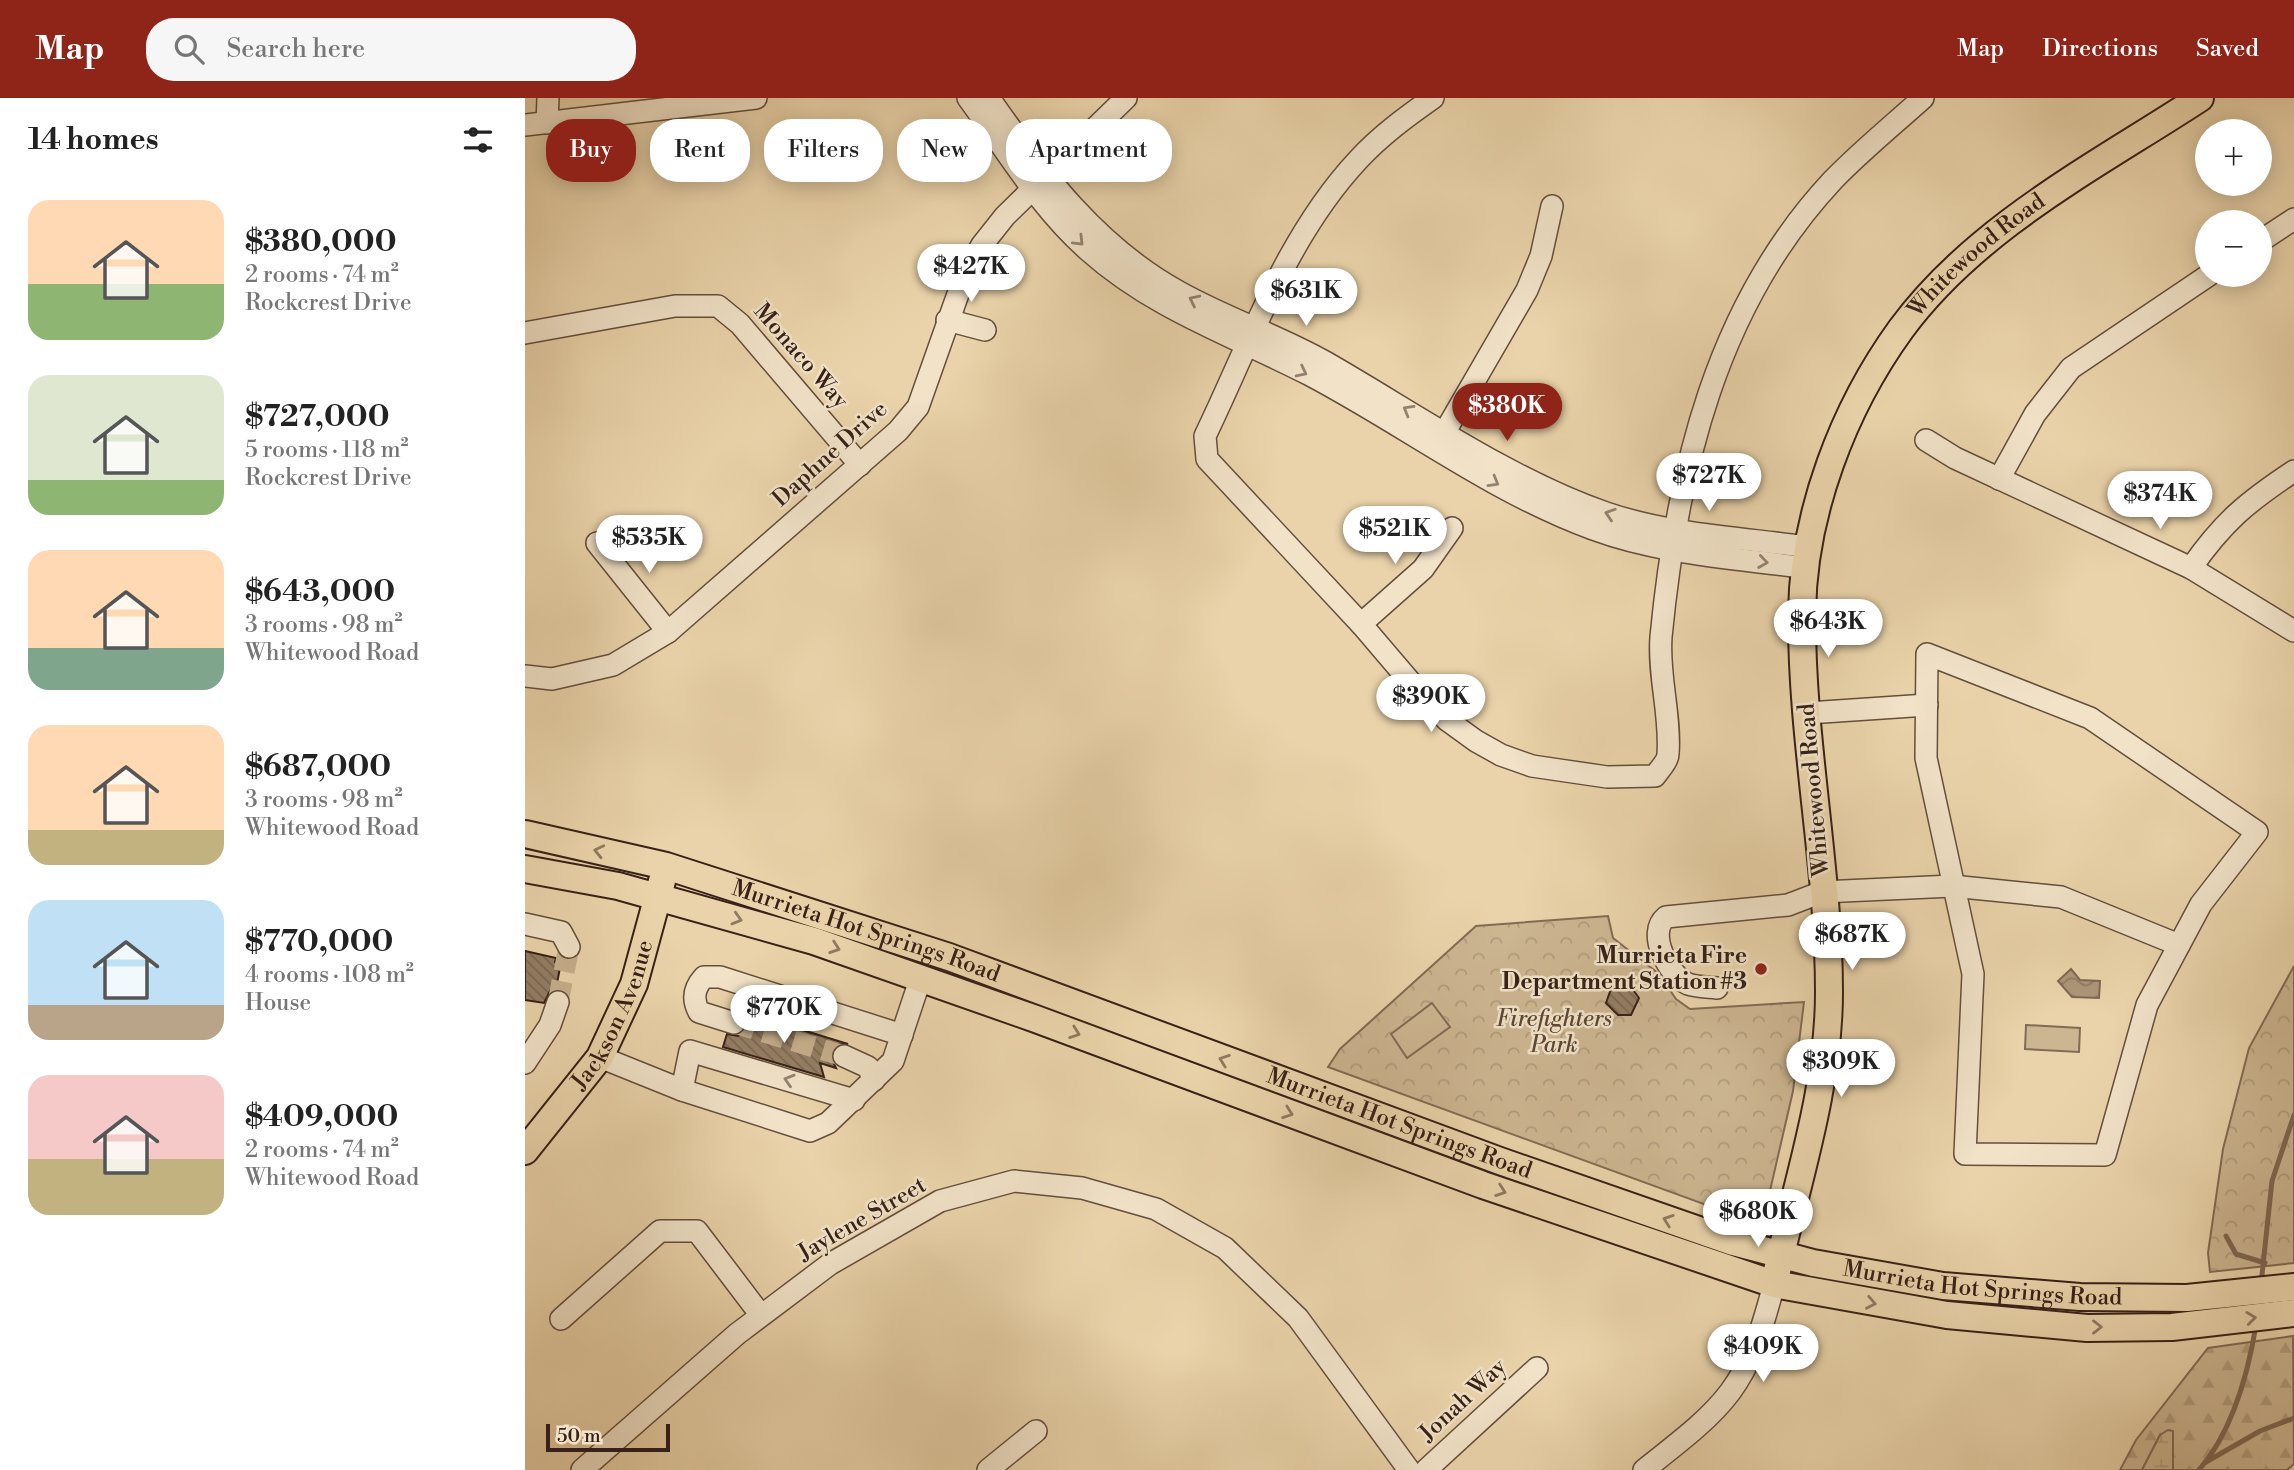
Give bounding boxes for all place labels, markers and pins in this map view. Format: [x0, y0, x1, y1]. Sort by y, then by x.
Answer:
pin: $427K [922, 244, 1020, 304]
pin: $631K [1257, 268, 1355, 328]
pin: $380K [1458, 384, 1556, 443]
pin: $727K [1660, 454, 1758, 513]
pin: $374K [2111, 472, 2209, 531]
pin: $521K [1346, 506, 1444, 566]
pin: $535K [600, 516, 698, 575]
pin: $643K [1779, 600, 1877, 659]
pin: $390K [1382, 674, 1480, 734]
pin: $687K [1803, 912, 1901, 972]
place label: Murrieta Fire Department Station #3 [1502, 942, 1747, 996]
marker: Murrieta Fire Department Station #3 [1753, 961, 1769, 977]
pin: $770K [735, 986, 833, 1045]
pin: $309K [1792, 1040, 1890, 1099]
pin: $680K [1709, 1190, 1807, 1249]
pin: $409K [1714, 1324, 1812, 1384]

